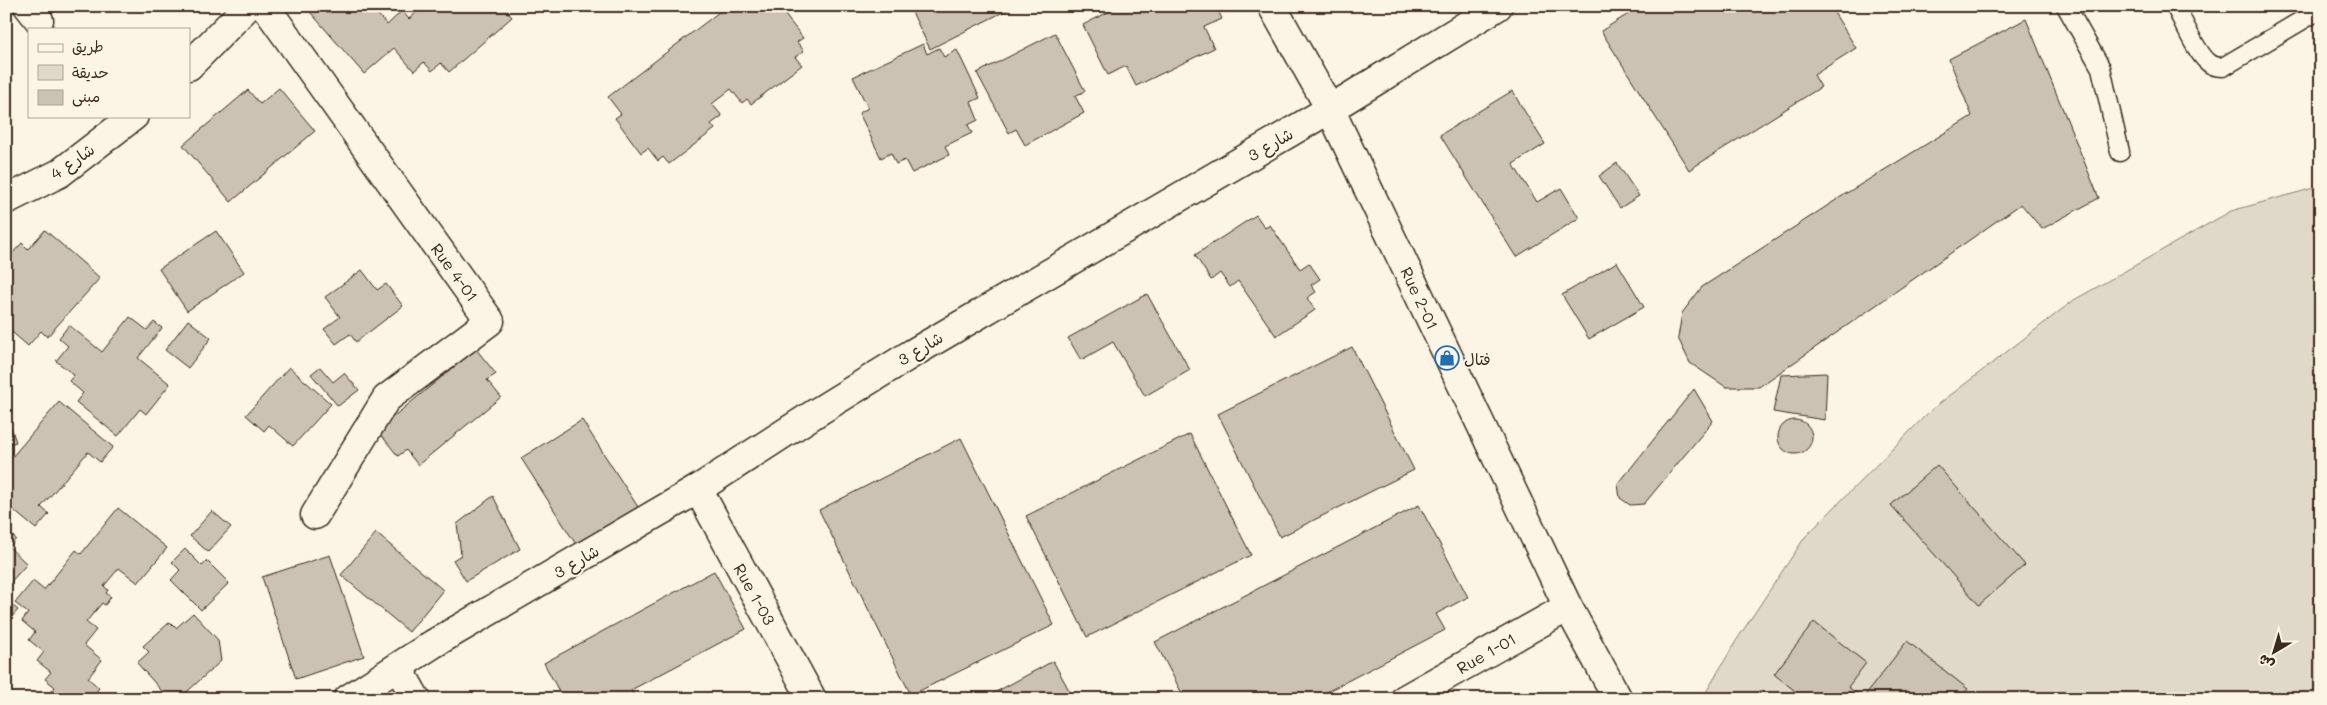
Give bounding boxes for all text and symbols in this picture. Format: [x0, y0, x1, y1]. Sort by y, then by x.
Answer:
legend [28, 28, 190, 118]
text: طريق [72, 36, 104, 56]
text: حديقة [72, 62, 109, 82]
text: مبنى [72, 86, 100, 107]
street label: شارع 3 [1243, 123, 1298, 167]
street label: شارع 4 [46, 138, 99, 185]
street label: Rue 4-01 [427, 239, 483, 305]
street label: Rue 2-01 [1396, 263, 1444, 333]
street label: شارع 3 [894, 326, 947, 371]
shop icon: فتال [1434, 345, 1460, 371]
place label: فتال [1464, 348, 1491, 369]
street label: شارع 3 [549, 540, 604, 584]
street label: Rue 1-03 [730, 560, 780, 628]
street label: Rue 1-01 [1453, 628, 1519, 678]
north arrow [2250, 628, 2300, 678]
text: ش [2254, 650, 2278, 675]

